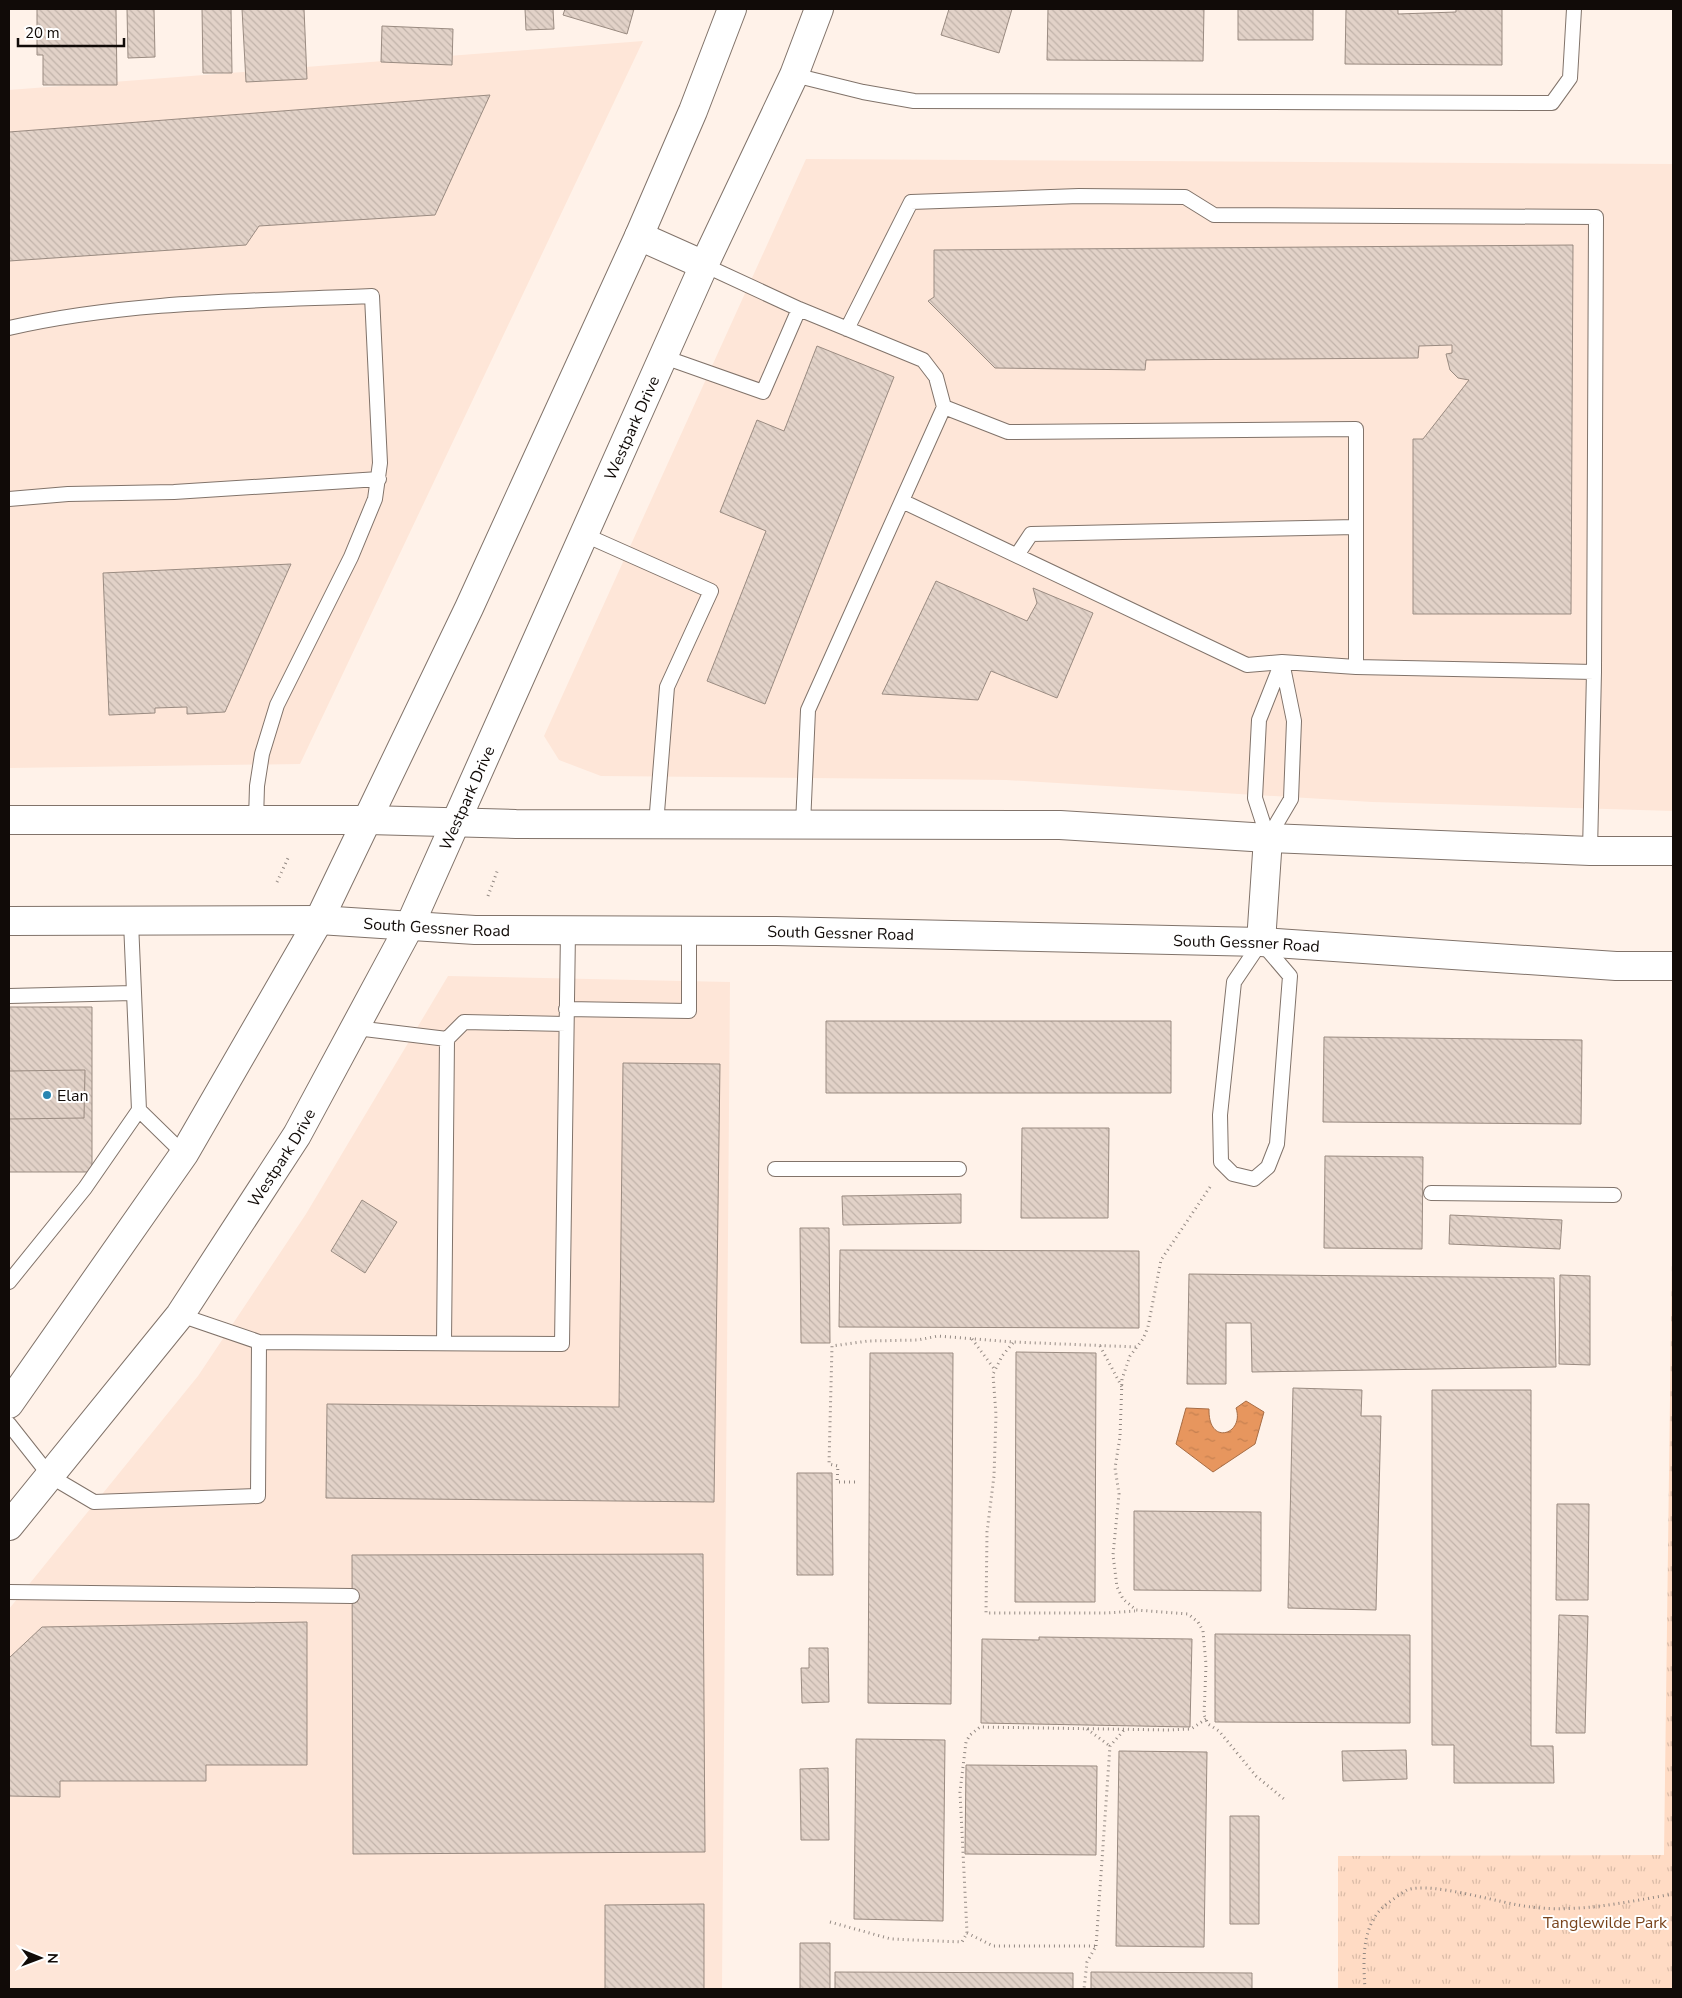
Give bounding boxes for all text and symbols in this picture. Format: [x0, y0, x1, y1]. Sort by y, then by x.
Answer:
scale bar [18, 15, 124, 47]
text: 20 m [25, 23, 60, 43]
street label: Westpark Drive [599, 373, 665, 484]
street label: Westpark Drive [435, 742, 500, 854]
street label: South Gessner Road [363, 913, 510, 942]
street label: South Gessner Road [767, 921, 914, 946]
street label: South Gessner Road [1173, 930, 1321, 958]
place label: Elan [57, 1085, 89, 1107]
marker: Elan [41, 1089, 53, 1101]
street label: Westpark Drive [243, 1105, 321, 1211]
park label: Tanglewilde Park [1543, 1912, 1668, 1934]
north arrow [15, 1933, 65, 1983]
text: N [43, 1953, 62, 1964]

